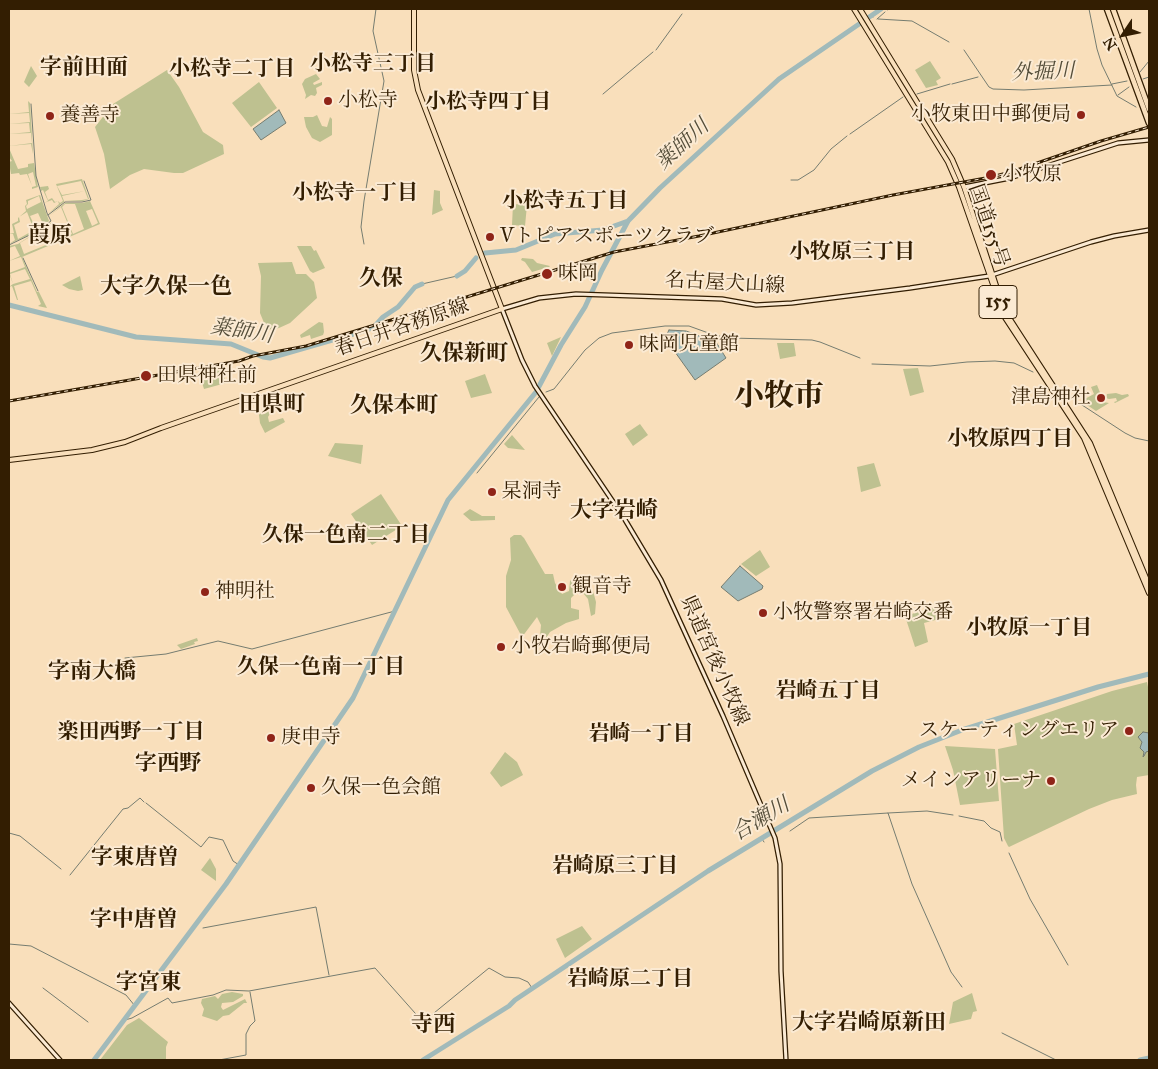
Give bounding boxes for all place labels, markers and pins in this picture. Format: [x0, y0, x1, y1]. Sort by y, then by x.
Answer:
place label: 小松寺 [338, 89, 398, 113]
marker: 小松寺 [322, 95, 334, 107]
place label: 小牧東田中郵便局 [911, 103, 1071, 127]
place label: 養善寺 [60, 104, 120, 128]
marker: 小牧東田中郵便局 [1075, 109, 1087, 121]
marker: 養善寺 [44, 110, 56, 122]
place label: 小牧原 [1002, 163, 1062, 187]
marker: 小牧原 [984, 168, 998, 182]
place label: Vトピアスポーツクラブ [500, 225, 714, 249]
marker: Vトピアスポーツクラブ [484, 231, 496, 243]
place label: 味岡 [558, 262, 598, 286]
marker: 味岡 [540, 267, 554, 281]
place label: 味岡児童館 [639, 333, 739, 357]
marker: 味岡児童館 [623, 339, 635, 351]
place label: 田県神社前 [157, 364, 257, 388]
marker: 田県神社前 [139, 369, 153, 383]
place label: 津島神社 [1011, 386, 1091, 410]
marker: 津島神社 [1095, 392, 1107, 404]
place label: 杲洞寺 [502, 480, 562, 504]
marker: 杲洞寺 [486, 486, 498, 498]
place label: 観音寺 [572, 575, 632, 599]
place label: 神明社 [215, 580, 275, 604]
marker: 観音寺 [556, 581, 568, 593]
marker: 神明社 [199, 586, 211, 598]
place label: 小牧警察署岩崎交番 [773, 601, 953, 625]
marker: 小牧警察署岩崎交番 [757, 607, 769, 619]
place label: 小牧岩崎郵便局 [511, 635, 651, 659]
marker: 小牧岩崎郵便局 [495, 641, 507, 653]
place label: スケーティングエリア [919, 719, 1119, 743]
marker: スケーティングエリア [1123, 725, 1135, 737]
place label: 庚申寺 [281, 726, 341, 750]
marker: 庚申寺 [265, 732, 277, 744]
place label: メインアリーナ [901, 769, 1041, 793]
marker: メインアリーナ [1045, 775, 1057, 787]
place label: 久保一色会館 [321, 776, 441, 800]
marker: 久保一色会館 [305, 782, 317, 794]

